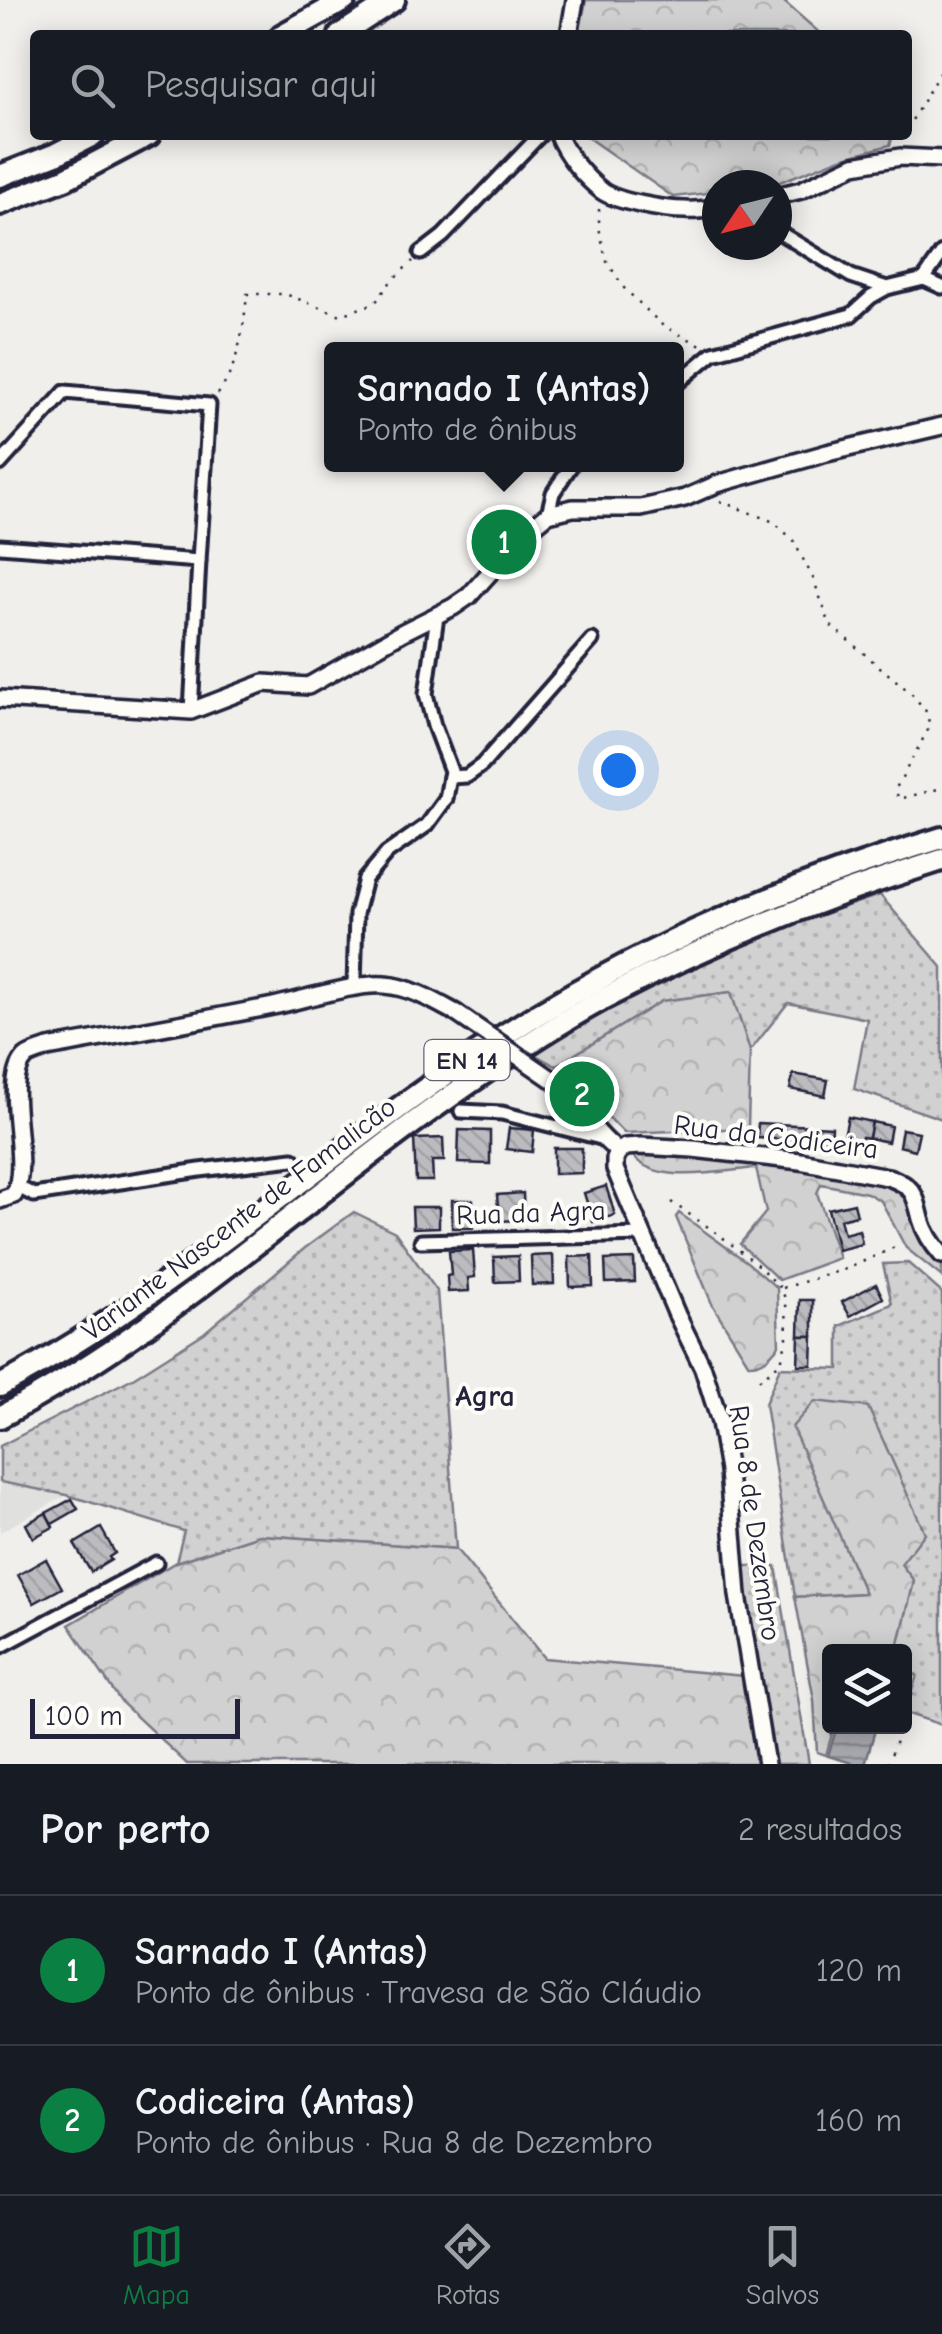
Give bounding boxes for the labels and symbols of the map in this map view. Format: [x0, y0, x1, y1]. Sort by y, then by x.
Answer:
north arrow [702, 170, 792, 260]
pin: 1 [472, 504, 536, 580]
your location [593, 745, 644, 796]
road number: EN 14 [424, 1040, 510, 1080]
pin: 2 [550, 1056, 614, 1132]
street label: Variante Nascente de Famalicão [76, 1091, 402, 1347]
street label: Rua da Codiceira [672, 1109, 880, 1165]
street label: Rua da Agra [456, 1194, 606, 1232]
district label: Agra [455, 1379, 515, 1414]
street label: Rua 8 de Dezembro [723, 1403, 787, 1643]
scale bar [30, 1694, 240, 1738]

